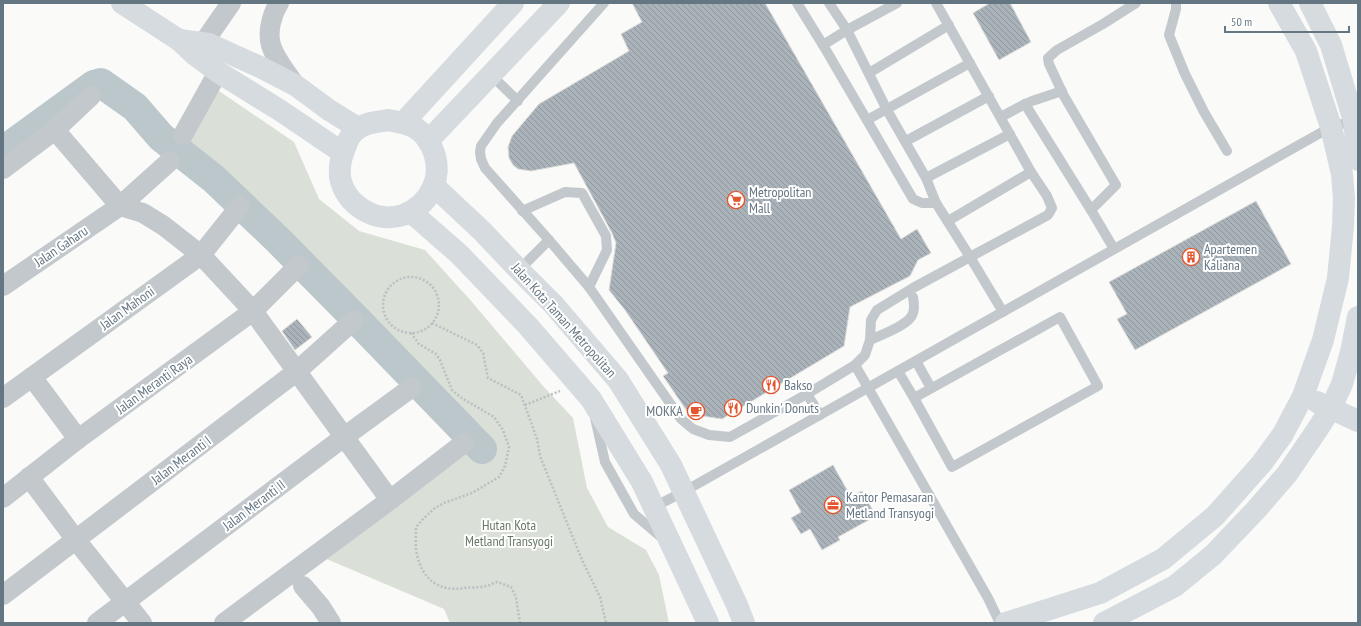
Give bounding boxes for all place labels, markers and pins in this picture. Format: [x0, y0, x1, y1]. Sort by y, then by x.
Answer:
place label: Metropolitan Mall [749, 183, 811, 217]
supermarket icon: Metropolitan Mall [726, 190, 746, 210]
place label: Apartemen Kaliana [1204, 240, 1257, 274]
building icon: Apartemen Kaliana [1181, 247, 1201, 267]
restaurant icon: Bakso [761, 375, 781, 395]
place label: Bakso [784, 376, 812, 394]
restaurant icon: Dunkin' Donuts [723, 398, 743, 418]
place label: Dunkin' Donuts [746, 399, 819, 417]
cafe icon: MOKKA [686, 401, 706, 421]
place label: MOKKA [646, 402, 683, 420]
place label: Kantor Pemasaran Metland Transyogi [846, 488, 934, 522]
office icon: Kantor Pemasaran Metland Transyogi [823, 495, 843, 515]

